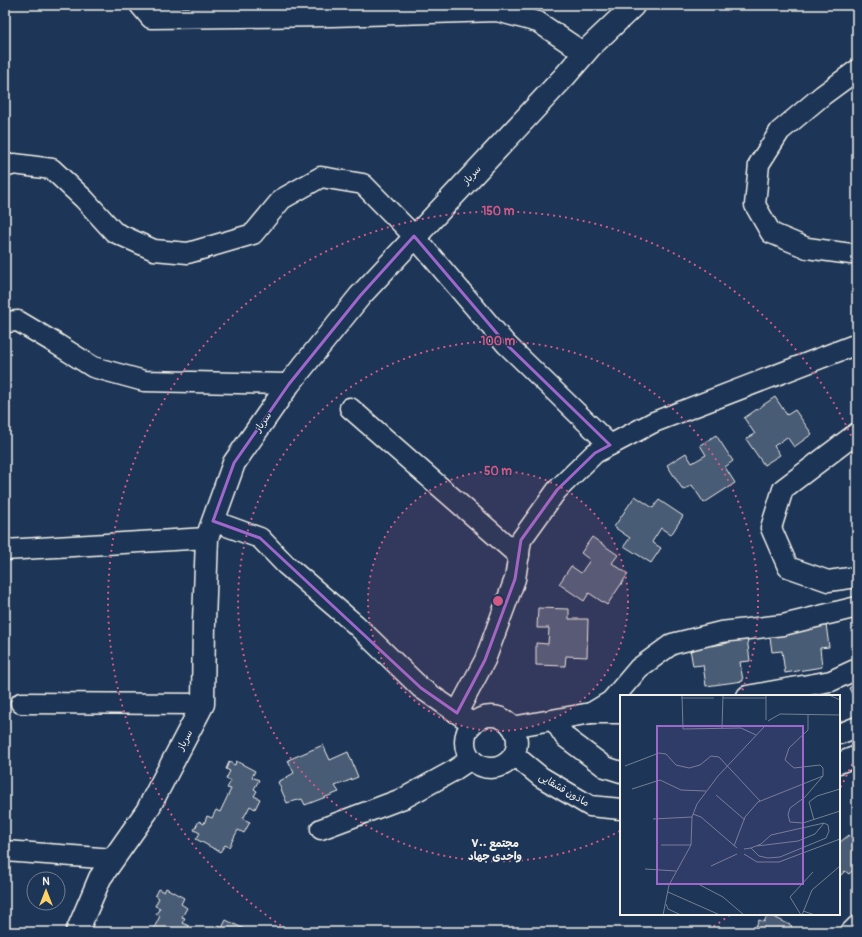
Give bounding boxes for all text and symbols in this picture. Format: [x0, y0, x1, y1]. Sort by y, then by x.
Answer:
street label: سرباز [460, 163, 484, 188]
text: 150 m [482, 204, 515, 219]
text: 100 m [481, 334, 516, 349]
street label: سرباز [251, 410, 274, 435]
text: 50 m [484, 464, 512, 479]
centre of rings [491, 594, 505, 608]
inset map [620, 695, 840, 915]
street label: سرباز [174, 727, 195, 753]
street label: ماذون قشقایی [536, 771, 591, 810]
district label: مجتمع ۷۰۰ واحدی جهاد [468, 837, 522, 863]
north arrow [26, 871, 66, 911]
text: N [42, 875, 50, 888]

